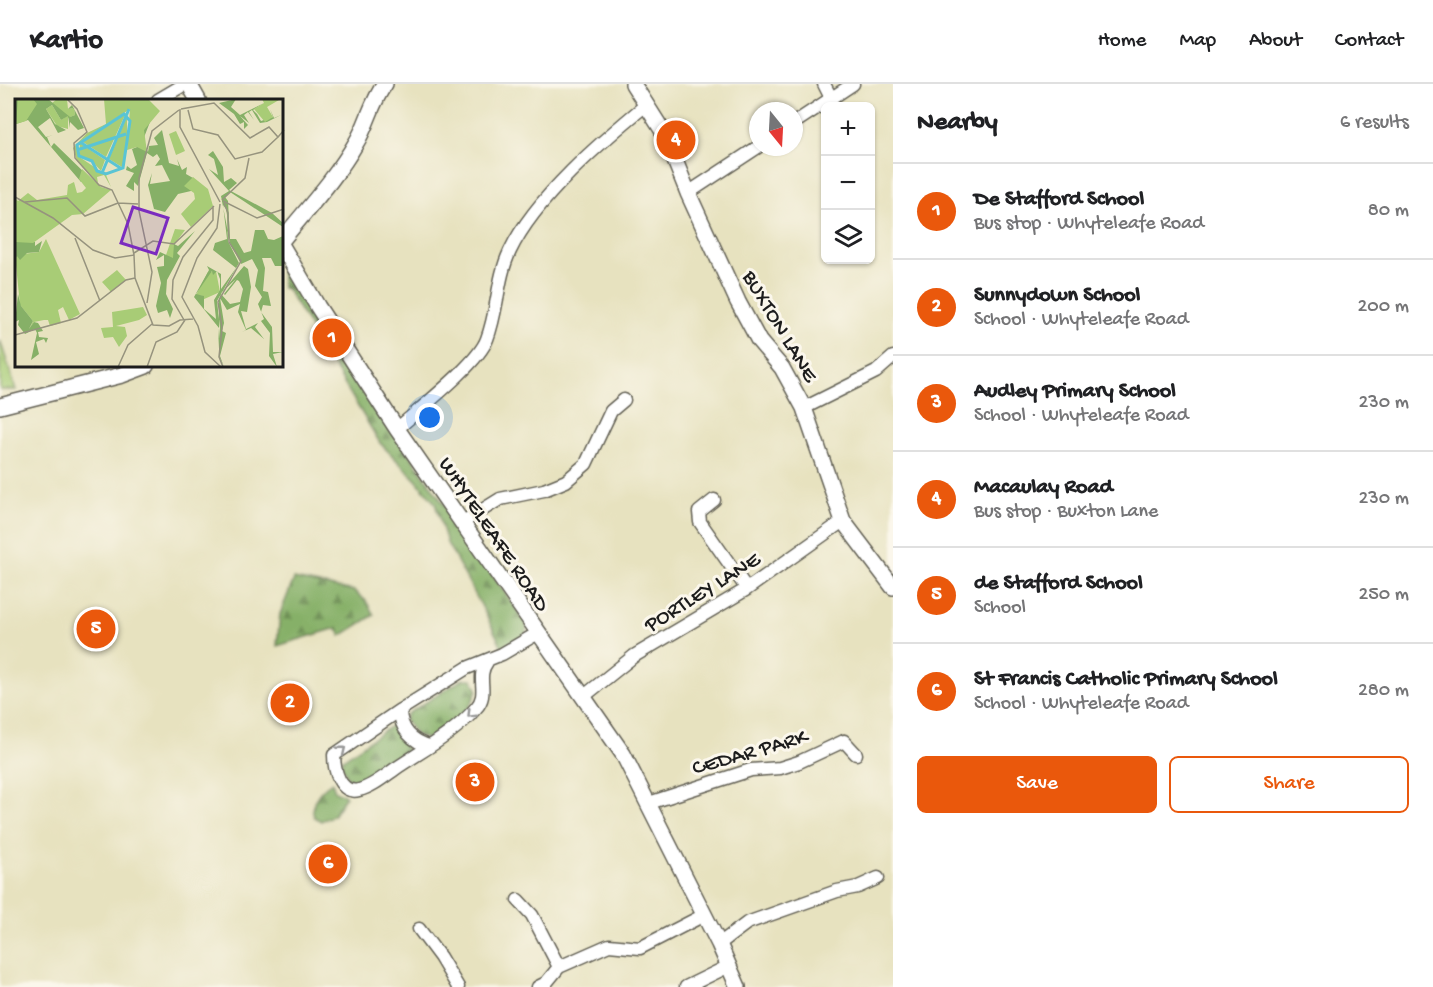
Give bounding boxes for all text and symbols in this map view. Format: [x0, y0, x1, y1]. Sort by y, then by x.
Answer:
text: Kartio [30, 25, 103, 58]
text: Home [1098, 29, 1146, 54]
text: Map [1179, 29, 1216, 54]
text: About [1249, 29, 1302, 54]
text: Contact [1335, 29, 1403, 54]
inset map [15, 99, 284, 368]
north arrow [749, 102, 803, 156]
map controls [821, 102, 875, 264]
button: + [821, 102, 875, 156]
text: Nearby [917, 108, 998, 139]
text: 6 results [1340, 112, 1409, 135]
pin: 4 [656, 118, 696, 162]
button: − [821, 156, 875, 210]
text: De Stafford School [974, 187, 1144, 213]
text: 1 [932, 200, 941, 223]
text: 80 m [1368, 200, 1409, 223]
button: layers [821, 210, 875, 264]
text: Bus stop · Whyteleafe Road [974, 213, 1204, 236]
street label: BUXTON LANE [734, 266, 823, 389]
text: Sunnydown School [974, 283, 1140, 309]
text: 2 [932, 296, 941, 319]
text: 200 m [1358, 296, 1409, 319]
text: School · Whyteleafe Road [974, 309, 1189, 332]
pin: 1 [312, 316, 352, 360]
text: Audley Primary School [974, 379, 1176, 405]
text: 3 [931, 392, 942, 415]
text: 230 m [1359, 392, 1409, 415]
your location [415, 403, 444, 432]
text: School · Whyteleafe Road [974, 405, 1189, 428]
street label: WHYTELEAFE ROAD [431, 453, 554, 618]
text: Macaulay Road [974, 475, 1113, 501]
text: 4 [932, 488, 941, 511]
text: 230 m [1359, 488, 1409, 511]
text: Bus stop · Buxton Lane [974, 501, 1158, 524]
street label: PORTLEY LANE [640, 547, 767, 640]
text: de Stafford School [974, 571, 1143, 597]
text: 5 [931, 584, 942, 607]
text: 250 m [1358, 584, 1409, 607]
text: School [974, 597, 1026, 620]
pin: 5 [76, 606, 116, 652]
text: St Francis Catholic Primary School [974, 667, 1278, 693]
pin: 2 [270, 680, 310, 726]
text: 6 [931, 680, 942, 703]
text: 280 m [1358, 680, 1409, 703]
text: School · Whyteleafe Road [974, 693, 1189, 716]
one-way arrow [467, 706, 478, 717]
street label: CEDAR PARK [690, 724, 813, 783]
one-way arrow [335, 747, 346, 758]
button: Save [917, 756, 1157, 813]
button: Share [1169, 756, 1409, 813]
pin: 3 [456, 760, 494, 804]
pin: 6 [308, 842, 348, 886]

